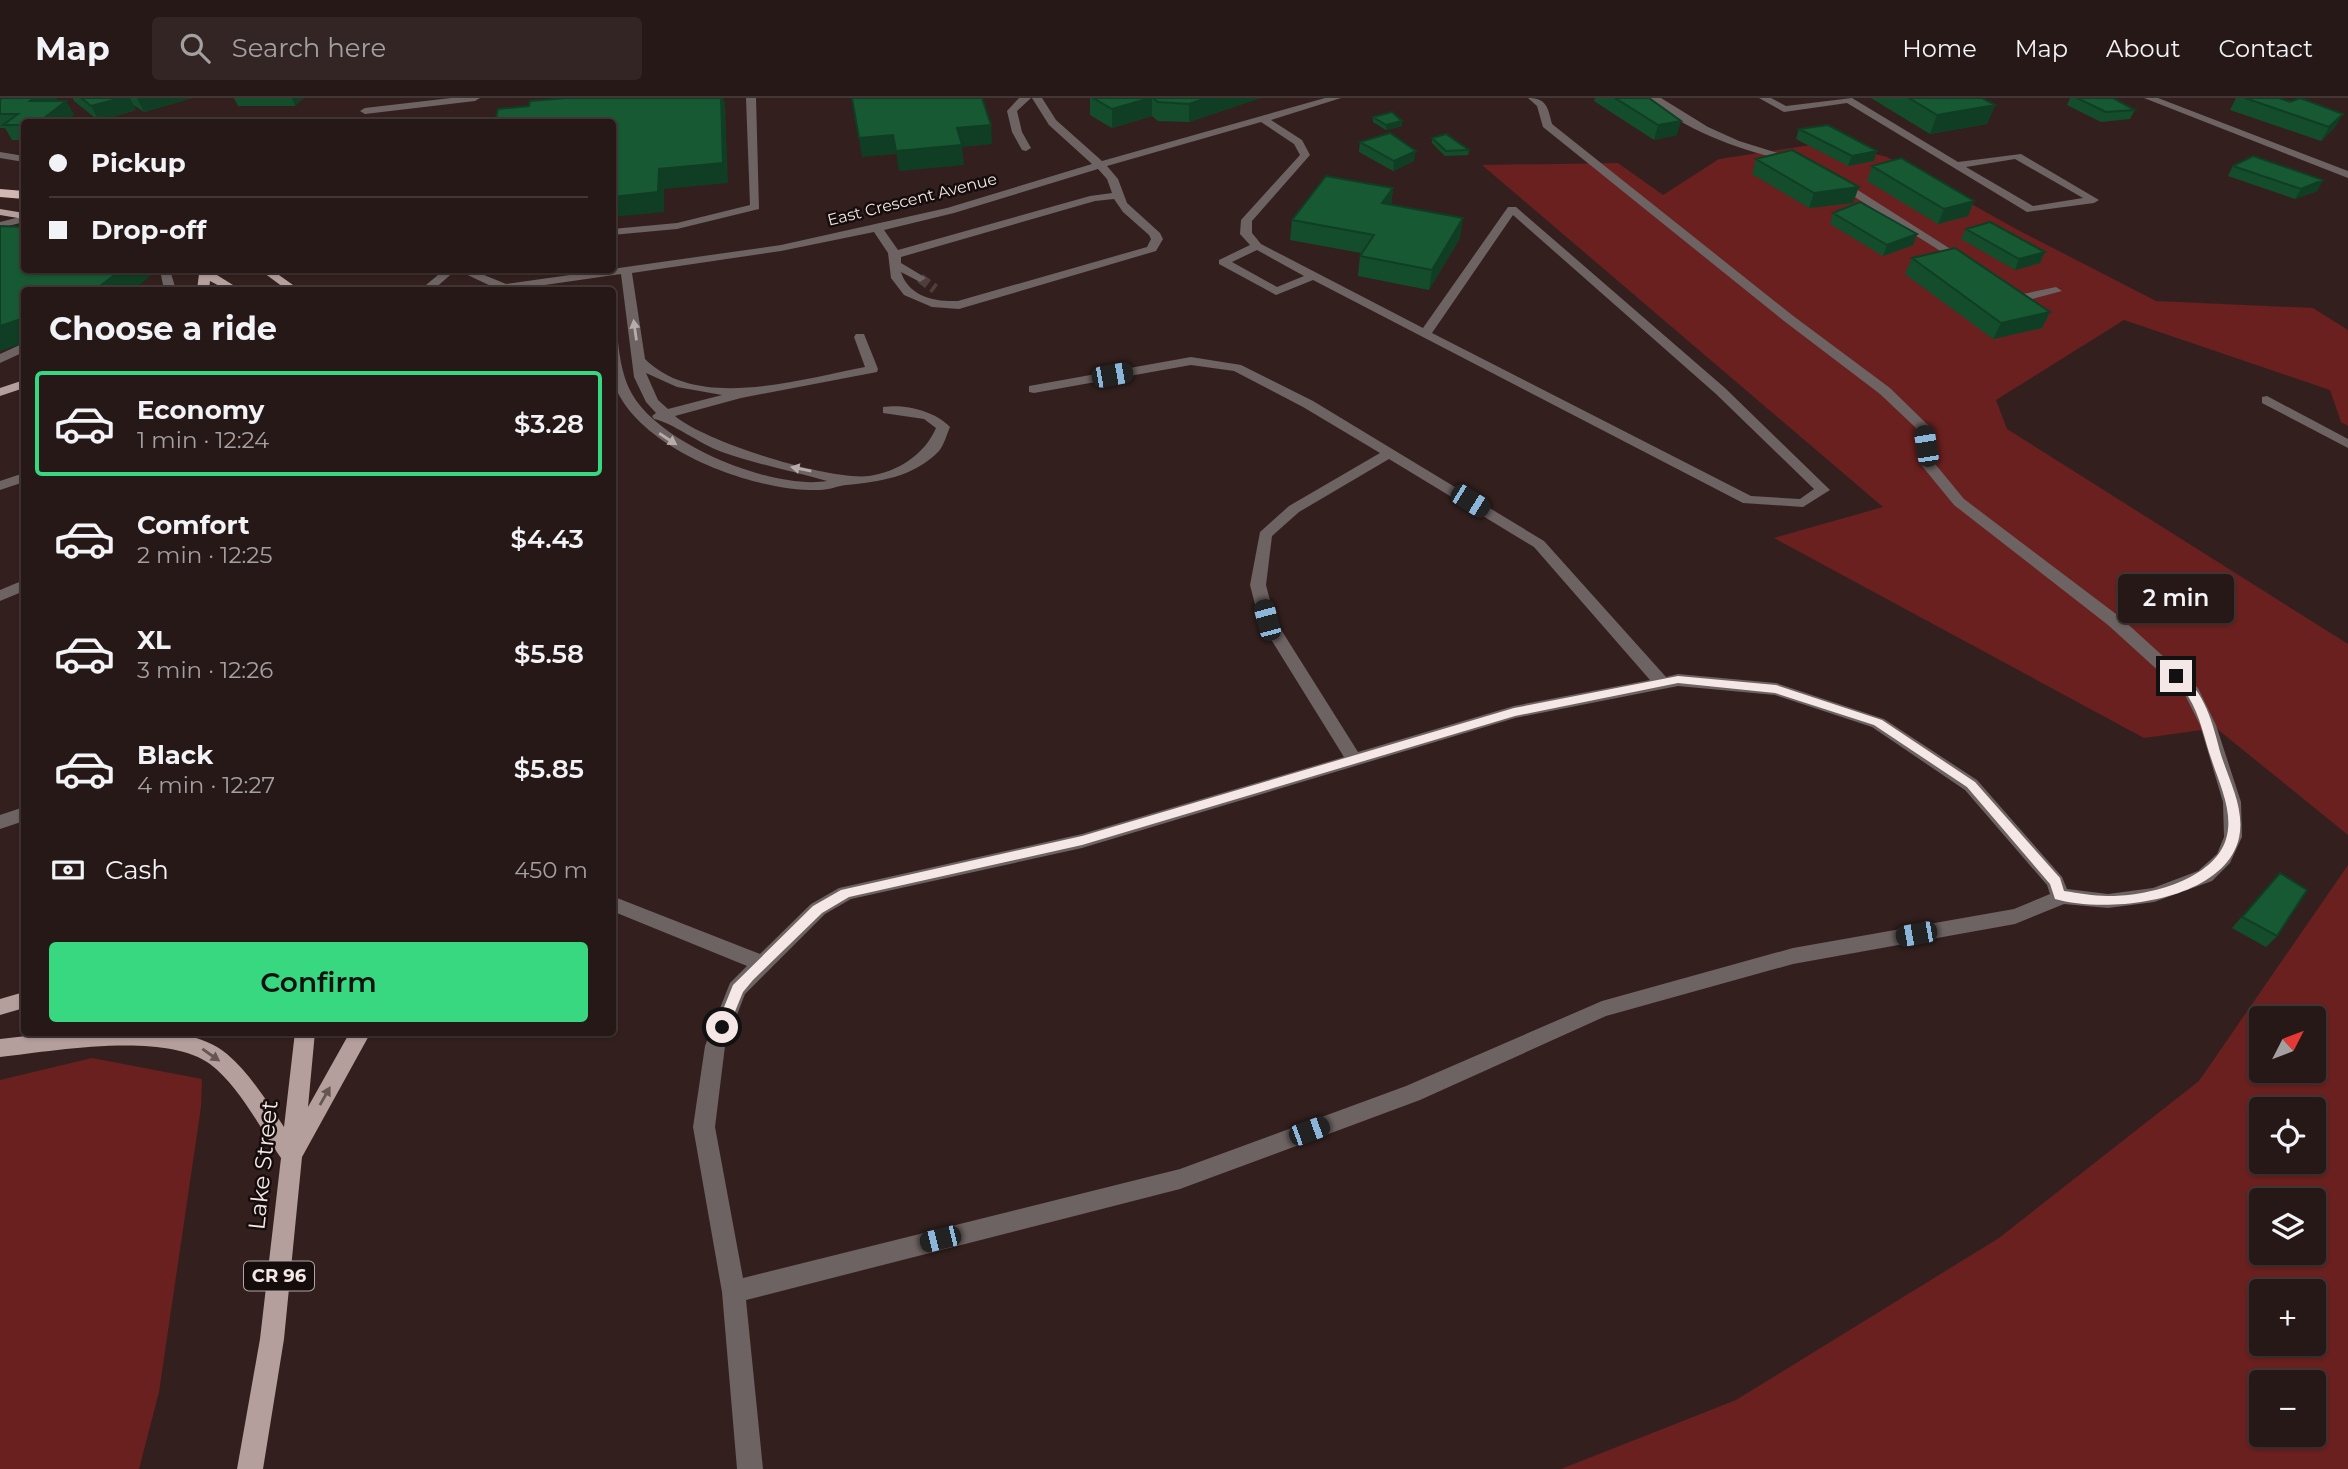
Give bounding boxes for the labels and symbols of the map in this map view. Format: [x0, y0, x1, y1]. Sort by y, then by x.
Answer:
street label: East Crescent Avenue [825, 169, 999, 230]
one-way arrow [629, 318, 640, 340]
car [1090, 361, 1135, 389]
car [1913, 424, 1940, 468]
one-way arrow [659, 432, 678, 445]
one-way arrow [790, 463, 812, 474]
car [1447, 481, 1494, 521]
callout: 2 min [2118, 574, 2234, 624]
car [1252, 597, 1283, 643]
route end [2160, 660, 2192, 692]
car [1894, 920, 1939, 948]
north arrow [2249, 1006, 2326, 1083]
route start [706, 1011, 738, 1043]
one-way arrow [202, 1048, 220, 1062]
one-way arrow [319, 1087, 331, 1106]
street label: Lake Street [242, 1099, 284, 1231]
car [1286, 1114, 1333, 1148]
car [918, 1224, 963, 1254]
road number: CR 96 [244, 1261, 314, 1290]

